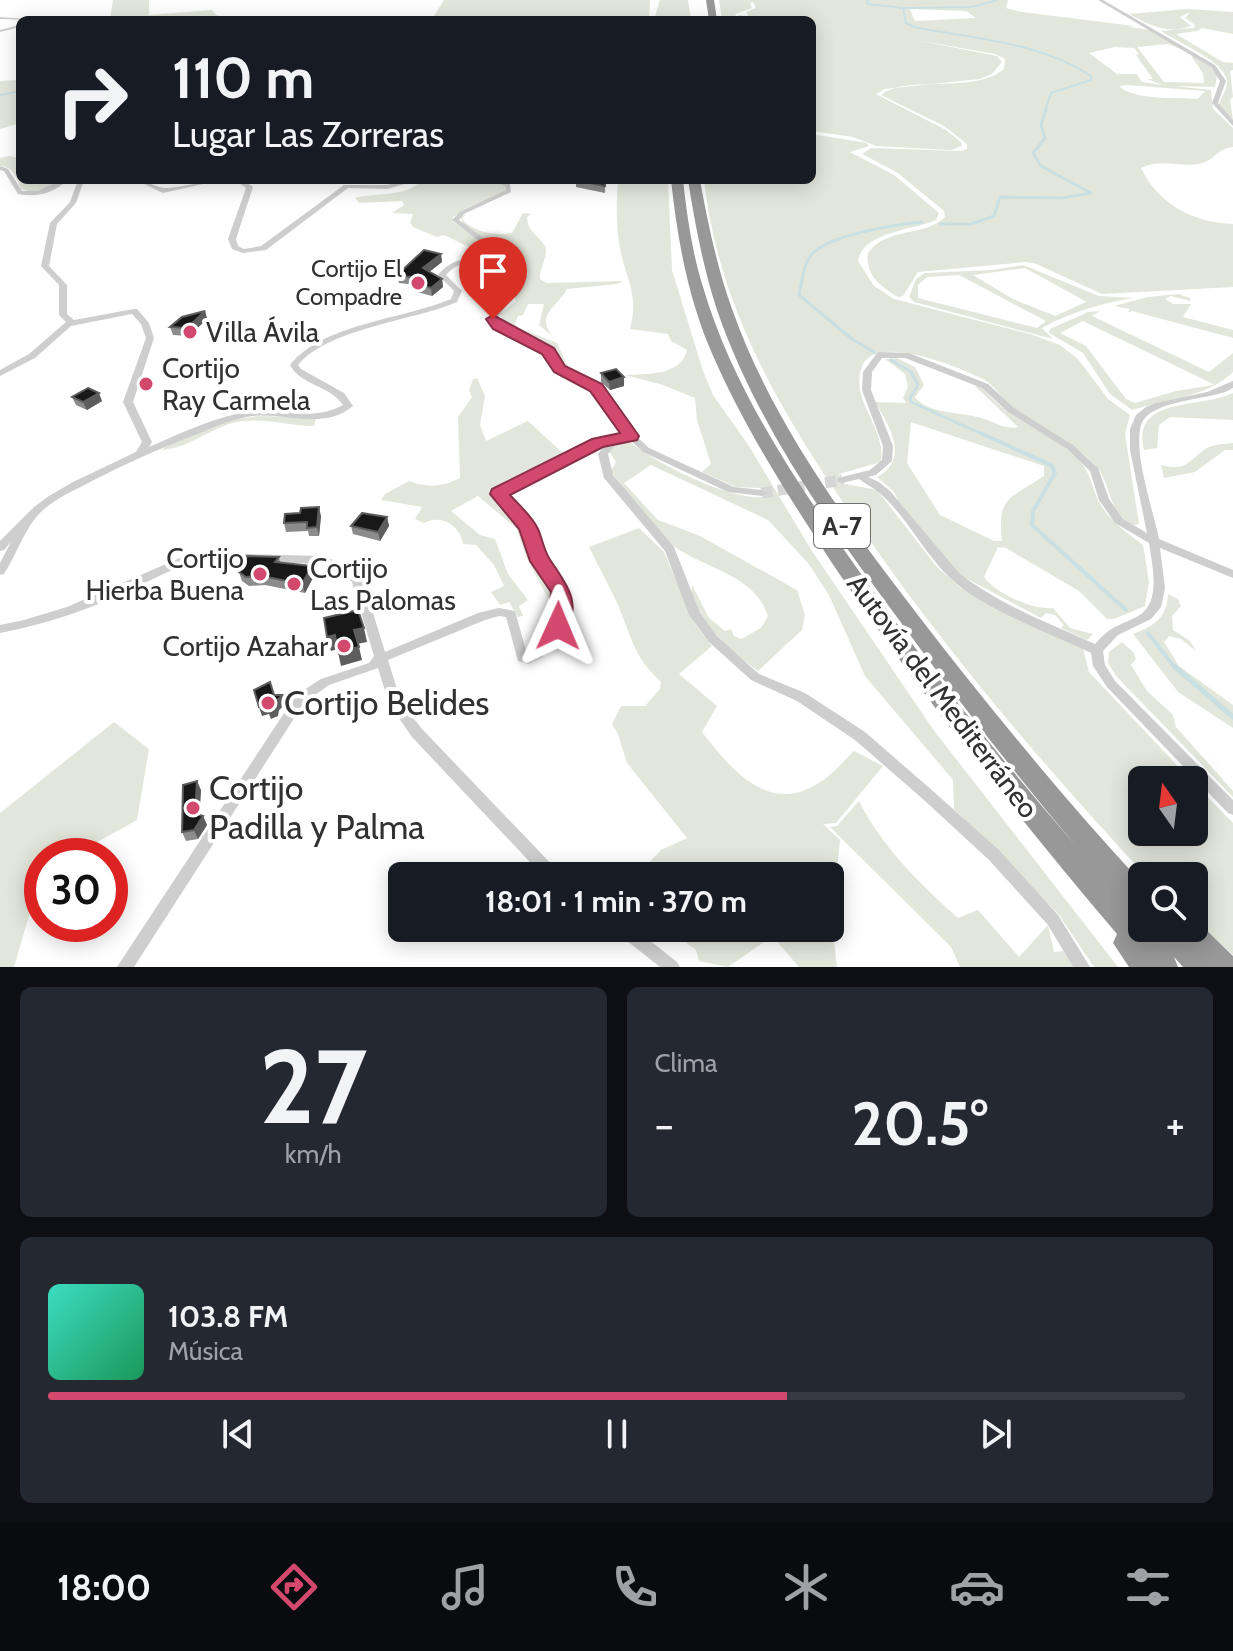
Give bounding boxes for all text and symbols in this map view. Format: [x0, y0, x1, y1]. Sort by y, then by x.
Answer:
text: 110 m [172, 44, 314, 112]
icon: right [40, 48, 144, 152]
text: Lugar Las Zorreras [172, 112, 444, 156]
pin [459, 237, 527, 319]
icon: arrive [471, 249, 515, 293]
place label: Cortijo El Compadre [296, 254, 402, 311]
marker: Cortijo El Compadre [409, 274, 427, 292]
place label: Villa Ávila [206, 315, 320, 349]
marker: Villa Ávila [181, 323, 199, 341]
place label: Cortijo Ray Carmela [162, 351, 311, 417]
marker: Cortijo Ray Carmela [137, 375, 155, 393]
road number: A-7 [814, 504, 870, 548]
place label: Cortijo Hierba Buena [85, 541, 245, 607]
place label: Cortijo Las Palomas [310, 551, 456, 617]
marker: Cortijo Hierba Buena [251, 565, 269, 583]
street label: Autovía del Mediterráneo [840, 567, 1046, 825]
marker: Cortijo Las Palomas [285, 575, 303, 593]
position arrow [516, 584, 600, 668]
place label: Cortijo Azahar [163, 629, 328, 663]
marker: Cortijo Azahar [335, 637, 353, 655]
place label: Cortijo Belides [284, 682, 489, 724]
marker: Cortijo Belides [259, 694, 277, 712]
north arrow [1128, 766, 1208, 846]
map controls [1128, 766, 1208, 942]
place label: Cortijo Padilla y Palma [209, 767, 425, 848]
marker: Cortijo Padilla y Palma [184, 799, 202, 817]
speed limit sign: 30 [24, 838, 128, 942]
button: search [1128, 862, 1208, 942]
text: 18:01 · 1 min · 370 m [485, 883, 747, 920]
text: 27 [259, 1023, 367, 1149]
text: Clima [655, 1047, 717, 1079]
text: 20.5° [852, 1087, 988, 1160]
text: − [655, 1098, 674, 1151]
text: + [1166, 1098, 1185, 1151]
text: km/h [285, 1138, 342, 1170]
text: 103.8 FM [168, 1298, 288, 1335]
text: Música [168, 1335, 243, 1367]
icon: previous [216, 1412, 260, 1456]
icon: pause [595, 1412, 639, 1456]
icon: next [974, 1412, 1018, 1456]
icon: directions [266, 1559, 322, 1615]
icon: music [437, 1559, 493, 1615]
icon: phone [607, 1559, 663, 1615]
icon: climate [778, 1559, 834, 1615]
icon: car [949, 1559, 1005, 1615]
icon: filters [1120, 1559, 1176, 1615]
text: 18:00 [57, 1565, 151, 1609]

